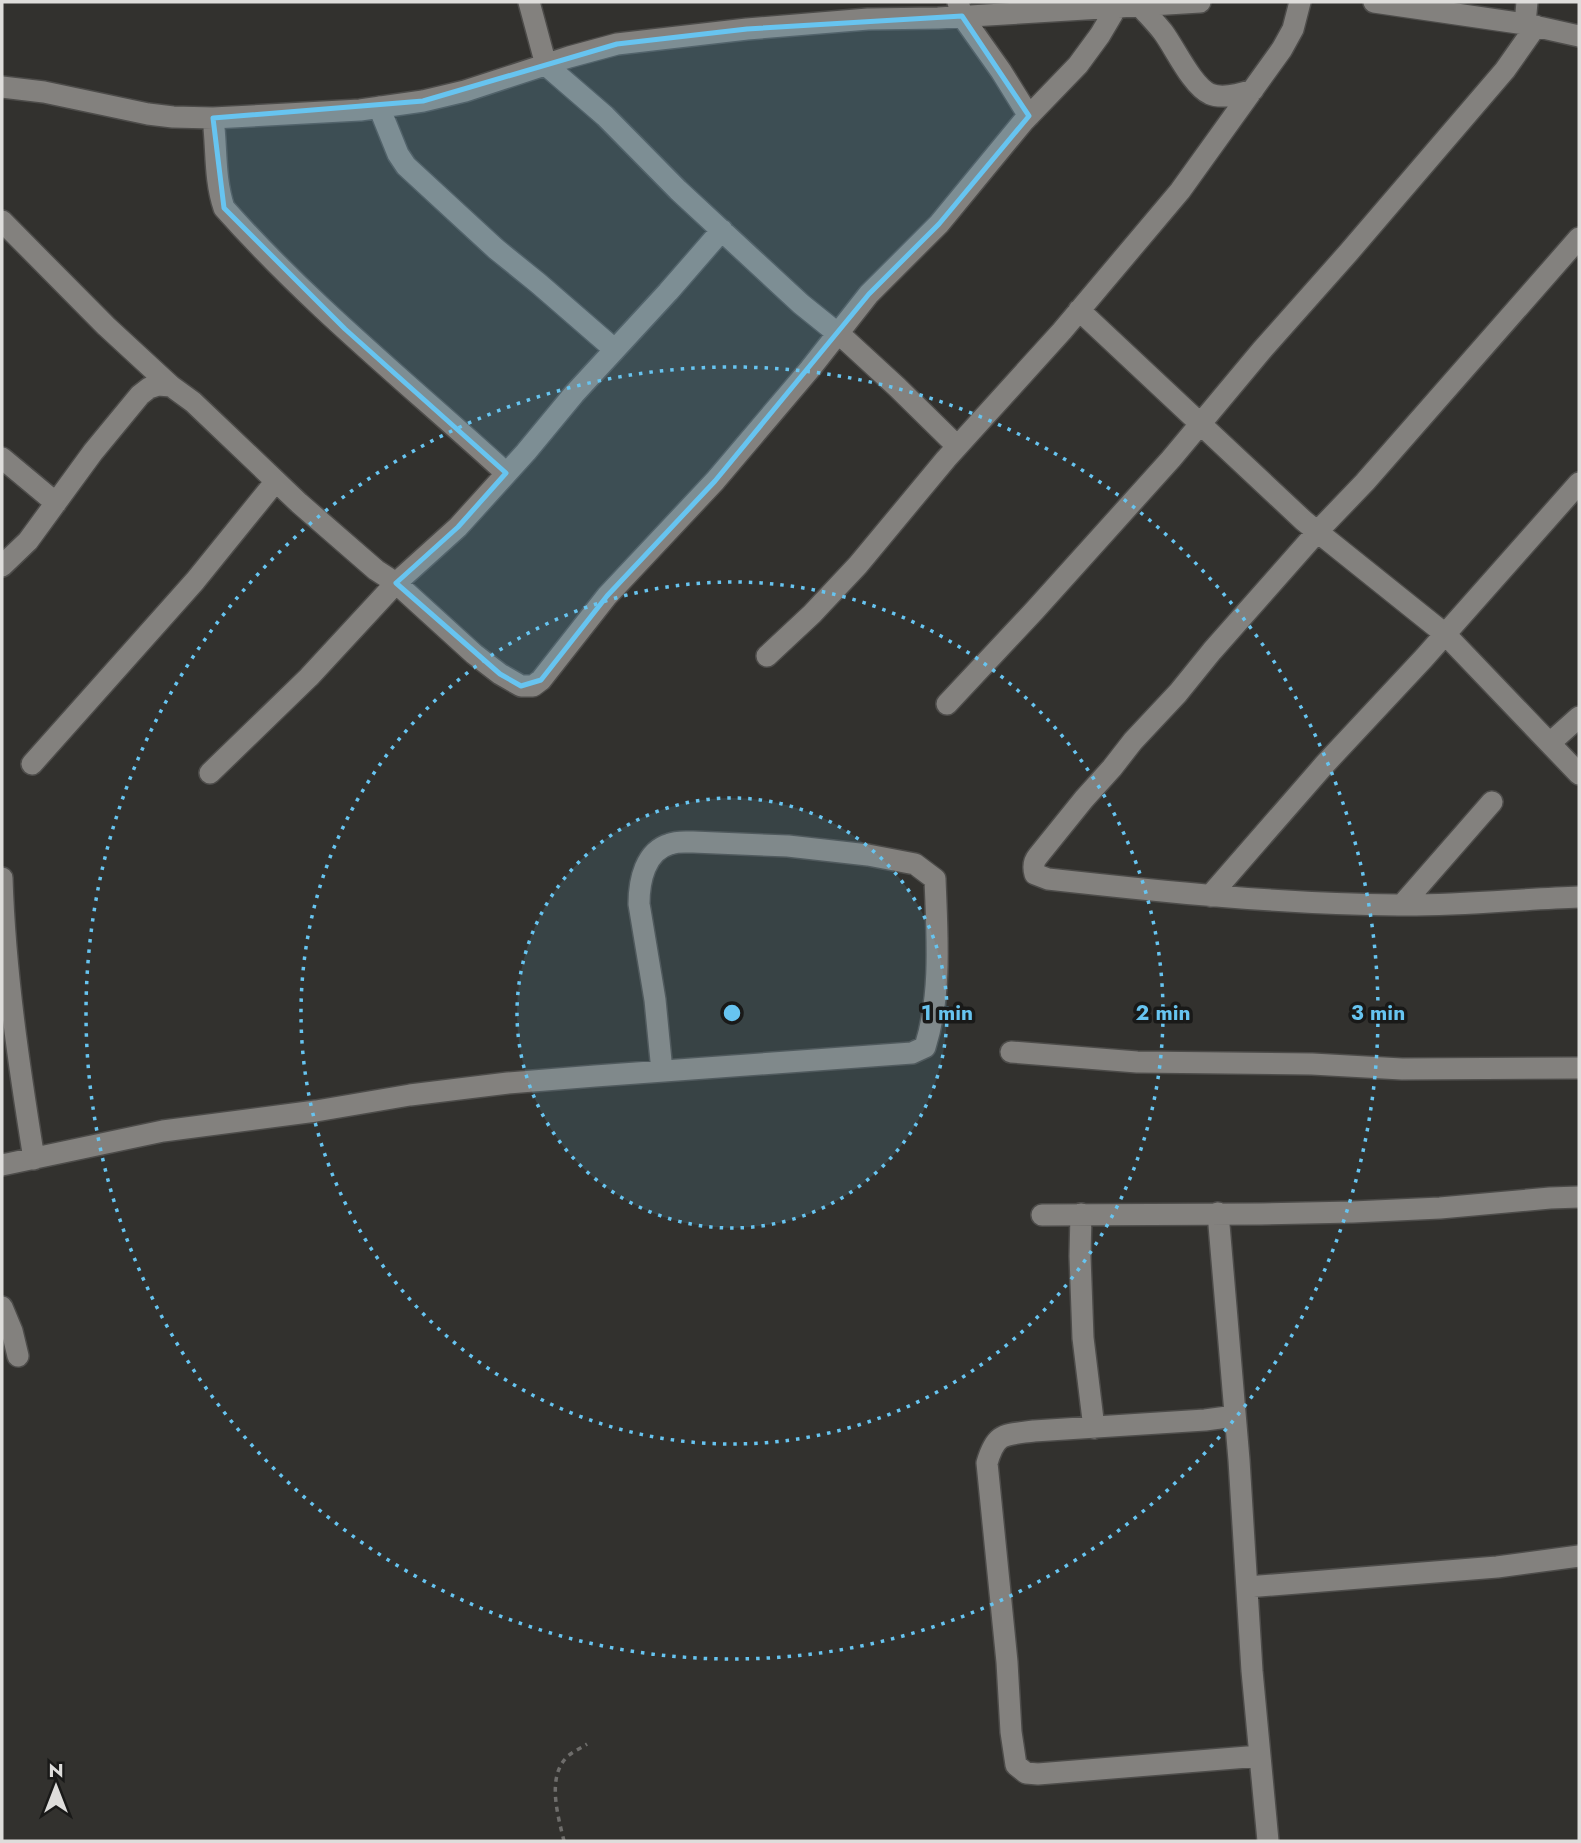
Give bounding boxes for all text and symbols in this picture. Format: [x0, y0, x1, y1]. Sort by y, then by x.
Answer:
text: 1 min [921, 998, 973, 1028]
text: 2 min [1135, 998, 1191, 1028]
text: 3 min [1351, 998, 1405, 1028]
centre of rings [720, 1001, 744, 1025]
north arrow [21, 1752, 91, 1822]
text: N [48, 1757, 64, 1784]

